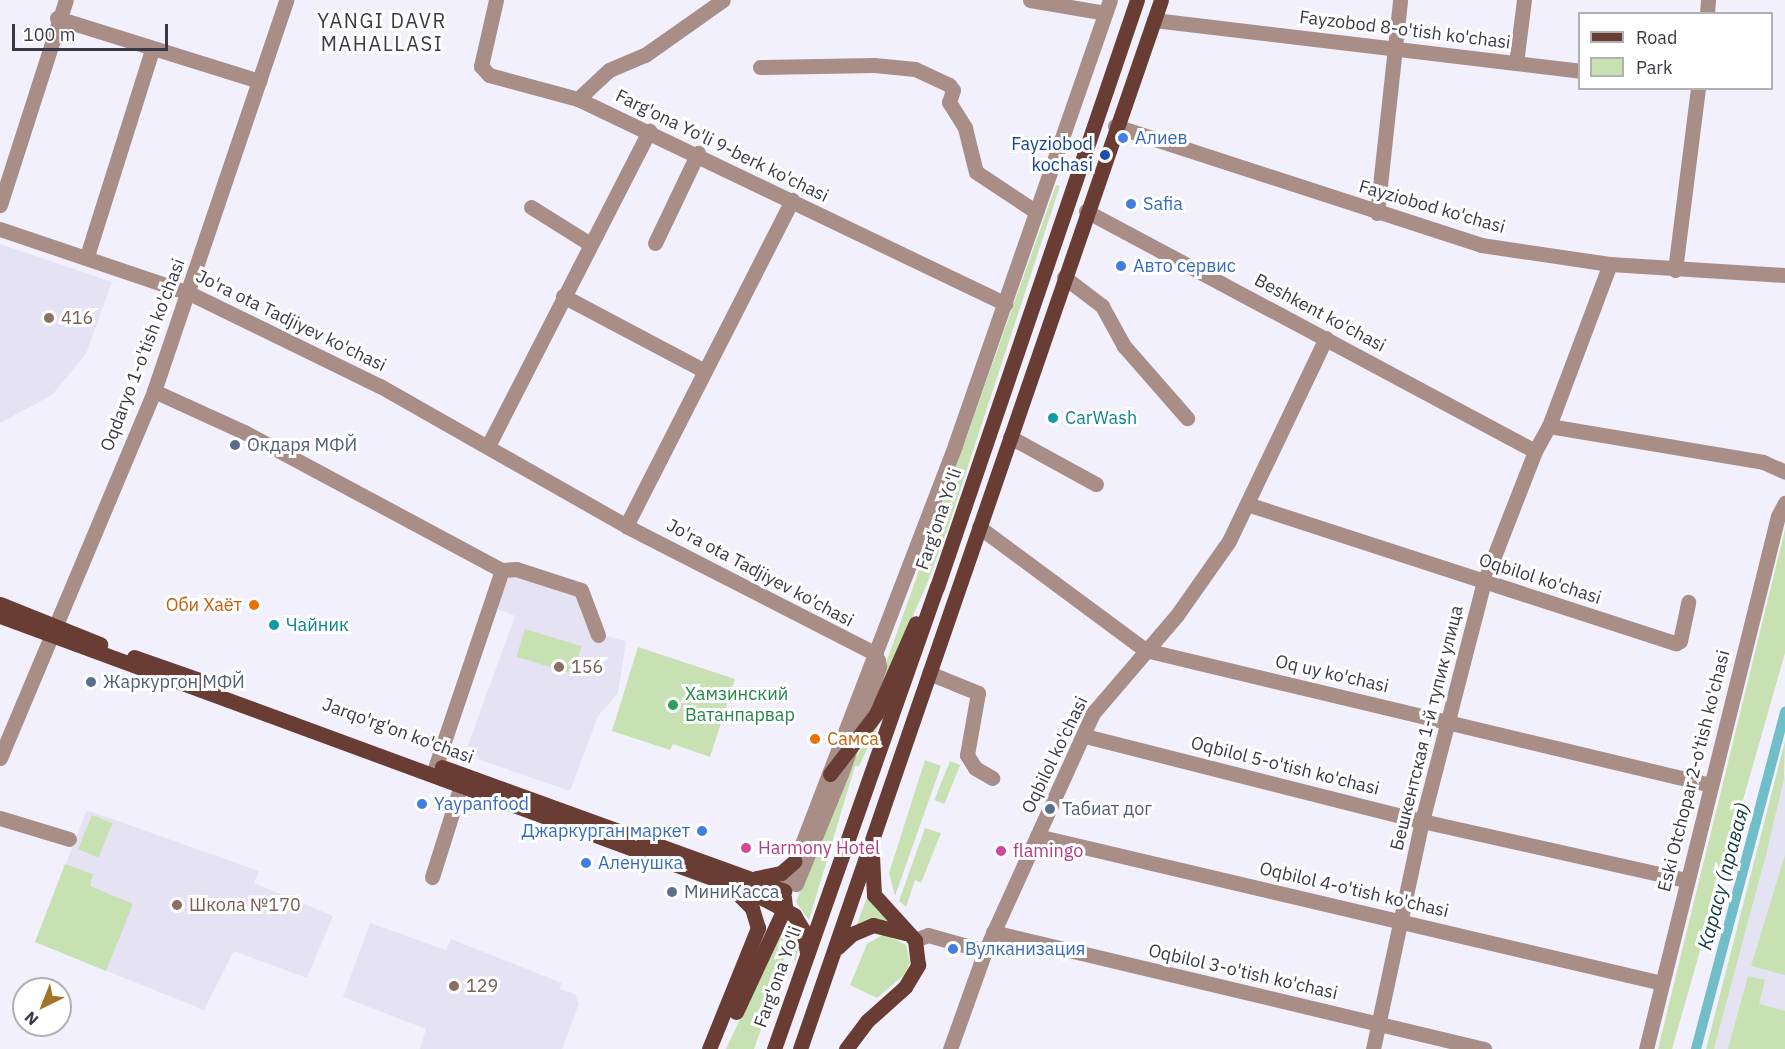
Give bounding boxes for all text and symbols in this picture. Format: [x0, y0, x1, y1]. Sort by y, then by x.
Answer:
street label: Fayzobod 8-o'tish ko'chasi [1298, 6, 1512, 54]
district label: YANGI DAVR MAHALLASI [317, 8, 447, 55]
scale bar [15, 12, 171, 50]
legend [1578, 12, 1773, 90]
text: 100 m [23, 23, 75, 46]
text: Road [1636, 26, 1677, 49]
text: Park [1636, 56, 1672, 79]
street label: Farg'ona Yo'li 9-berk ko'chasi [612, 85, 832, 207]
place label: Алиев [1135, 127, 1187, 149]
marker: Алиев [1116, 131, 1130, 145]
place label: Fayziobod kochasi [1011, 134, 1093, 176]
marker: Fayziobod kochasi [1098, 148, 1112, 162]
street label: Fayziobod ko'chasi [1356, 176, 1508, 238]
place label: Safia [1143, 193, 1183, 215]
marker: Safia [1124, 197, 1138, 211]
place label: Авто сервис [1133, 255, 1236, 277]
street label: Oqdaryo 1-o'tish ko'chasi [96, 256, 190, 454]
marker: Авто сервис [1114, 259, 1128, 273]
street label: Jo'ra ota Tadjiyev ko'chasi [192, 266, 390, 376]
street label: Beshkent ko'chasi [1251, 269, 1389, 357]
place label: 416 [61, 307, 93, 329]
marker: 416 [42, 311, 56, 325]
place label: CarWash [1065, 407, 1137, 429]
marker: CarWash [1046, 411, 1060, 425]
place label: Окдаря МФЙ [247, 434, 357, 456]
marker: Окдаря МФЙ [228, 438, 242, 452]
street label: Farg'ona Yo'li [912, 465, 966, 573]
street label: Jo'ra ota Tadjiyev ko'chasi [663, 514, 857, 632]
street label: Oqbilol ko'chasi [1476, 549, 1604, 609]
place label: Оби Хаёт [166, 594, 242, 616]
marker: Оби Хаёт [247, 598, 261, 612]
street label: Бешкентская 1-й тупик улица [1386, 603, 1468, 853]
place label: Чайник [286, 614, 349, 636]
marker: Чайник [267, 618, 281, 632]
street label: Eski Otchopar 2-o'tish ko'chasi [1654, 648, 1734, 894]
street label: Oq uy ko'chasi [1273, 650, 1391, 698]
place label: 156 [571, 656, 603, 678]
marker: 156 [552, 660, 566, 674]
place label: Жаркургон МФЙ [103, 671, 245, 693]
marker: Жаркургон МФЙ [84, 675, 98, 689]
place label: Хамзинский Ватанпарвар [685, 684, 795, 726]
street label: Oqbilol ko'chasi [1017, 693, 1093, 817]
street label: Jarqo'rg'on ko'chasi [320, 694, 476, 768]
marker: Хамзинский Ватанпарвар [666, 698, 680, 712]
place label: Самса [827, 728, 879, 750]
marker: Самса [808, 732, 822, 746]
street label: Oqbilol 5-o'tish ko'chasi [1188, 732, 1382, 800]
place label: Yaypanfood [434, 793, 529, 815]
marker: Yaypanfood [415, 797, 429, 811]
place label: Табиат дог [1062, 798, 1152, 820]
water label: Карасу (правая) [1692, 800, 1754, 952]
marker: Табиат дог [1043, 802, 1057, 816]
place label: Джаркурган маркет [522, 820, 690, 842]
marker: Джаркурган маркет [695, 824, 709, 838]
place label: Harmony Hotel [758, 837, 880, 859]
place label: flamingo [1013, 840, 1083, 862]
marker: Harmony Hotel [739, 841, 753, 855]
marker: flamingo [994, 844, 1008, 858]
place label: Аленушка [598, 852, 683, 874]
marker: Аленушка [579, 856, 593, 870]
street label: Oqbilol 4-o'tish ko'chasi [1257, 858, 1451, 922]
place label: МиниКасса [684, 881, 779, 903]
marker: МиниКасса [665, 885, 679, 899]
place label: Школа №170 [189, 894, 301, 916]
marker: Школа №170 [170, 898, 184, 912]
street label: Farg'ona Yo'li [750, 923, 806, 1031]
place label: Вулканизация [965, 938, 1085, 960]
street label: Oqbilol 3-o'tish ko'chasi [1146, 940, 1340, 1004]
marker: Вулканизация [946, 942, 960, 956]
place label: 129 [466, 975, 498, 997]
north arrow [12, 977, 72, 1037]
marker: 129 [447, 979, 461, 993]
text: N [20, 1007, 42, 1030]

